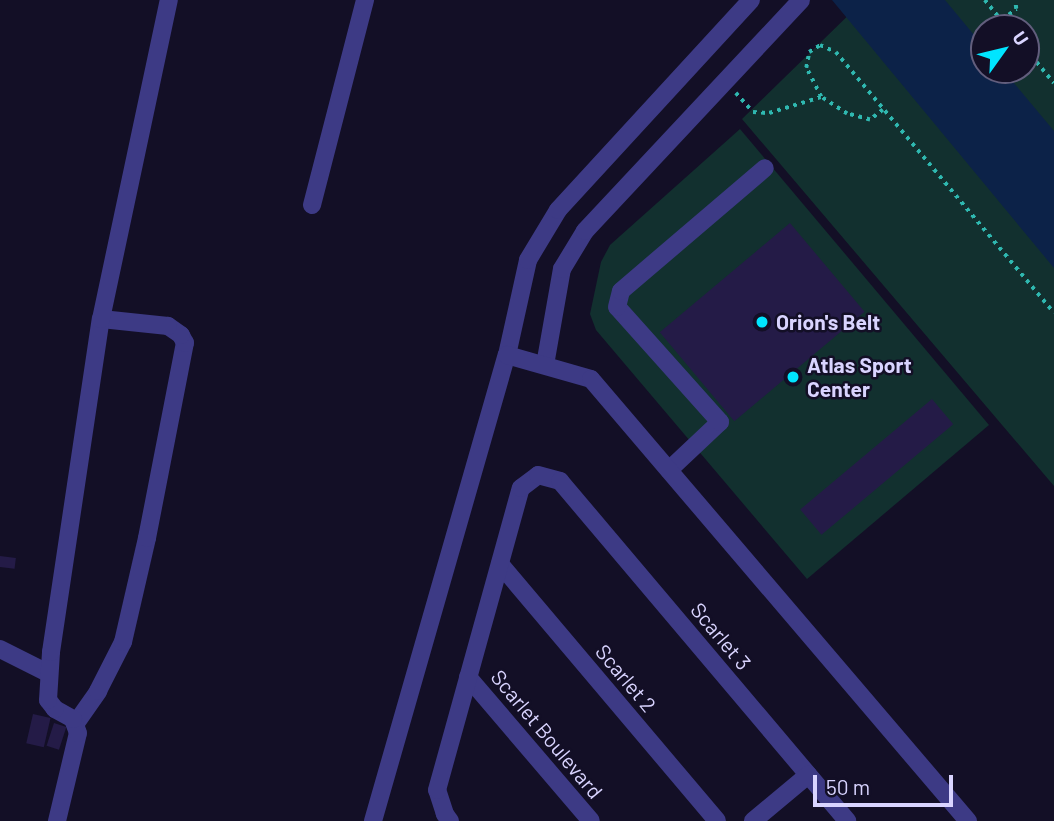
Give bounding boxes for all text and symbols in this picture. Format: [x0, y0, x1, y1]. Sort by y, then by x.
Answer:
north arrow [970, 14, 1040, 84]
text: U [1008, 27, 1034, 49]
place label: Orion's Belt [776, 309, 880, 335]
marker: Orion's Belt [754, 314, 770, 330]
place label: Atlas Sport Center [807, 352, 912, 402]
marker: Atlas Sport Center [785, 369, 801, 385]
street label: Scarlet 3 [686, 597, 756, 675]
street label: Scarlet 2 [590, 639, 662, 717]
street label: Scarlet Boulevard [486, 664, 608, 804]
scale bar [816, 762, 956, 806]
text: 50 m [826, 774, 870, 799]

